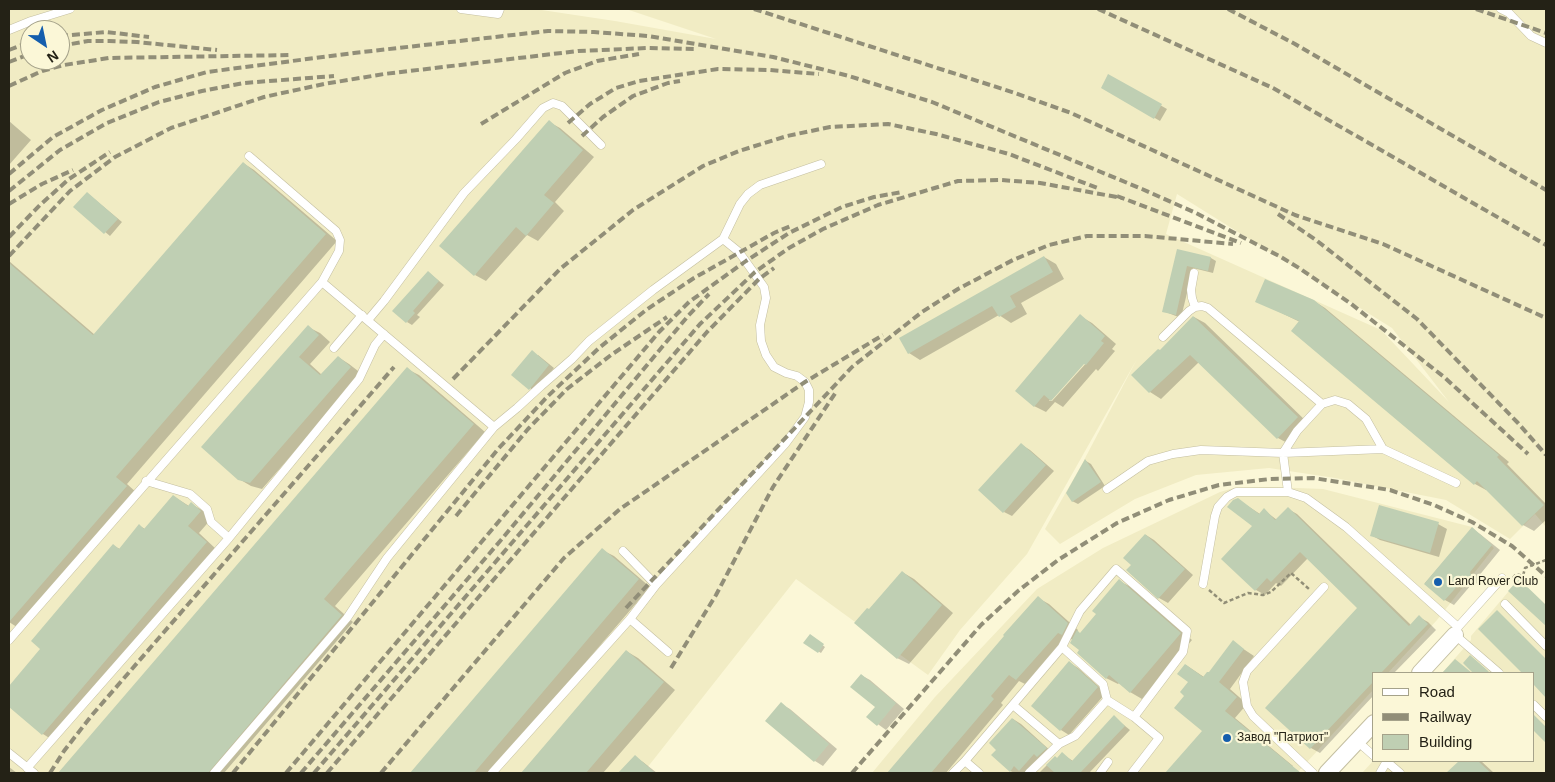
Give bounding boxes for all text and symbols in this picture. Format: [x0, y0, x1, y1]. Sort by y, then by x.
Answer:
north arrow [20, 20, 70, 70]
text: N [44, 47, 61, 66]
place label: Land Rover Club [1448, 575, 1538, 589]
marker: Land Rover Club [1432, 576, 1444, 588]
legend [1372, 672, 1535, 762]
text: Road [1419, 683, 1455, 700]
text: Railway [1419, 708, 1472, 725]
place label: Завод "Патриот" [1237, 731, 1328, 745]
marker: Завод "Патриот" [1221, 732, 1233, 744]
text: Building [1419, 733, 1472, 750]

